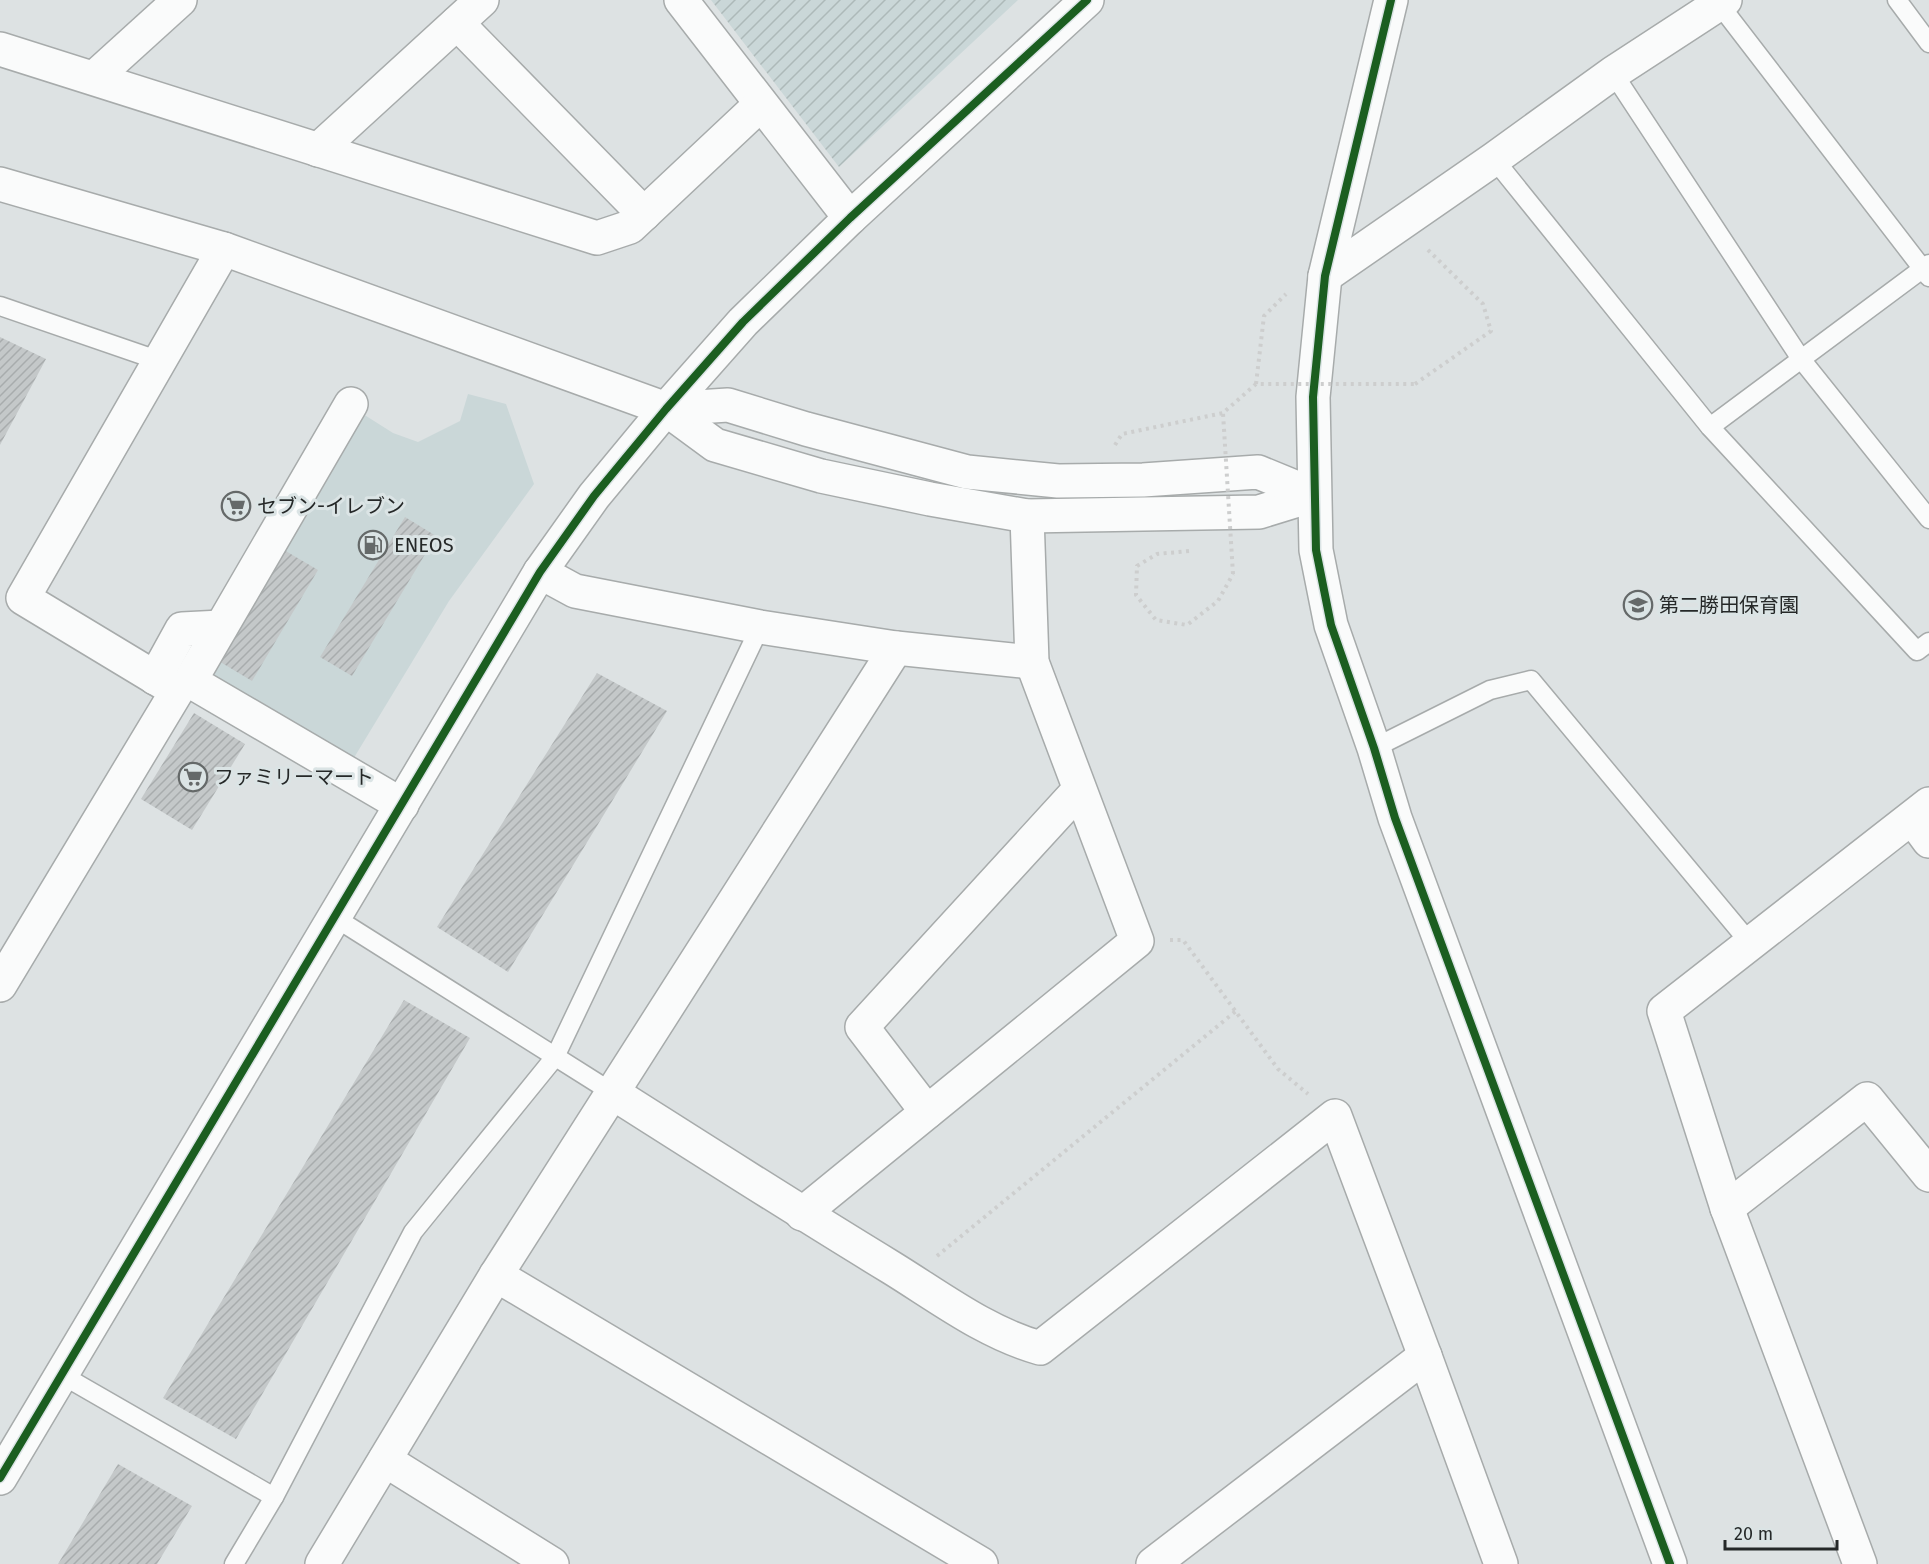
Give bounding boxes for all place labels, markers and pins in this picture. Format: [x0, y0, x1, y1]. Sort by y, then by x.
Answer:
supermarket icon: セブン-イレブン [220, 490, 252, 522]
place label: セブン-イレブン [257, 494, 405, 518]
fuel station icon: ENEOS [357, 529, 389, 561]
place label: ENEOS [394, 533, 454, 557]
school or university icon: 第二勝田保育園 [1622, 589, 1654, 621]
place label: 第二勝田保育園 [1659, 593, 1799, 617]
supermarket icon: ファミリーマート [177, 761, 209, 793]
place label: ファミリーマート [214, 765, 374, 789]

